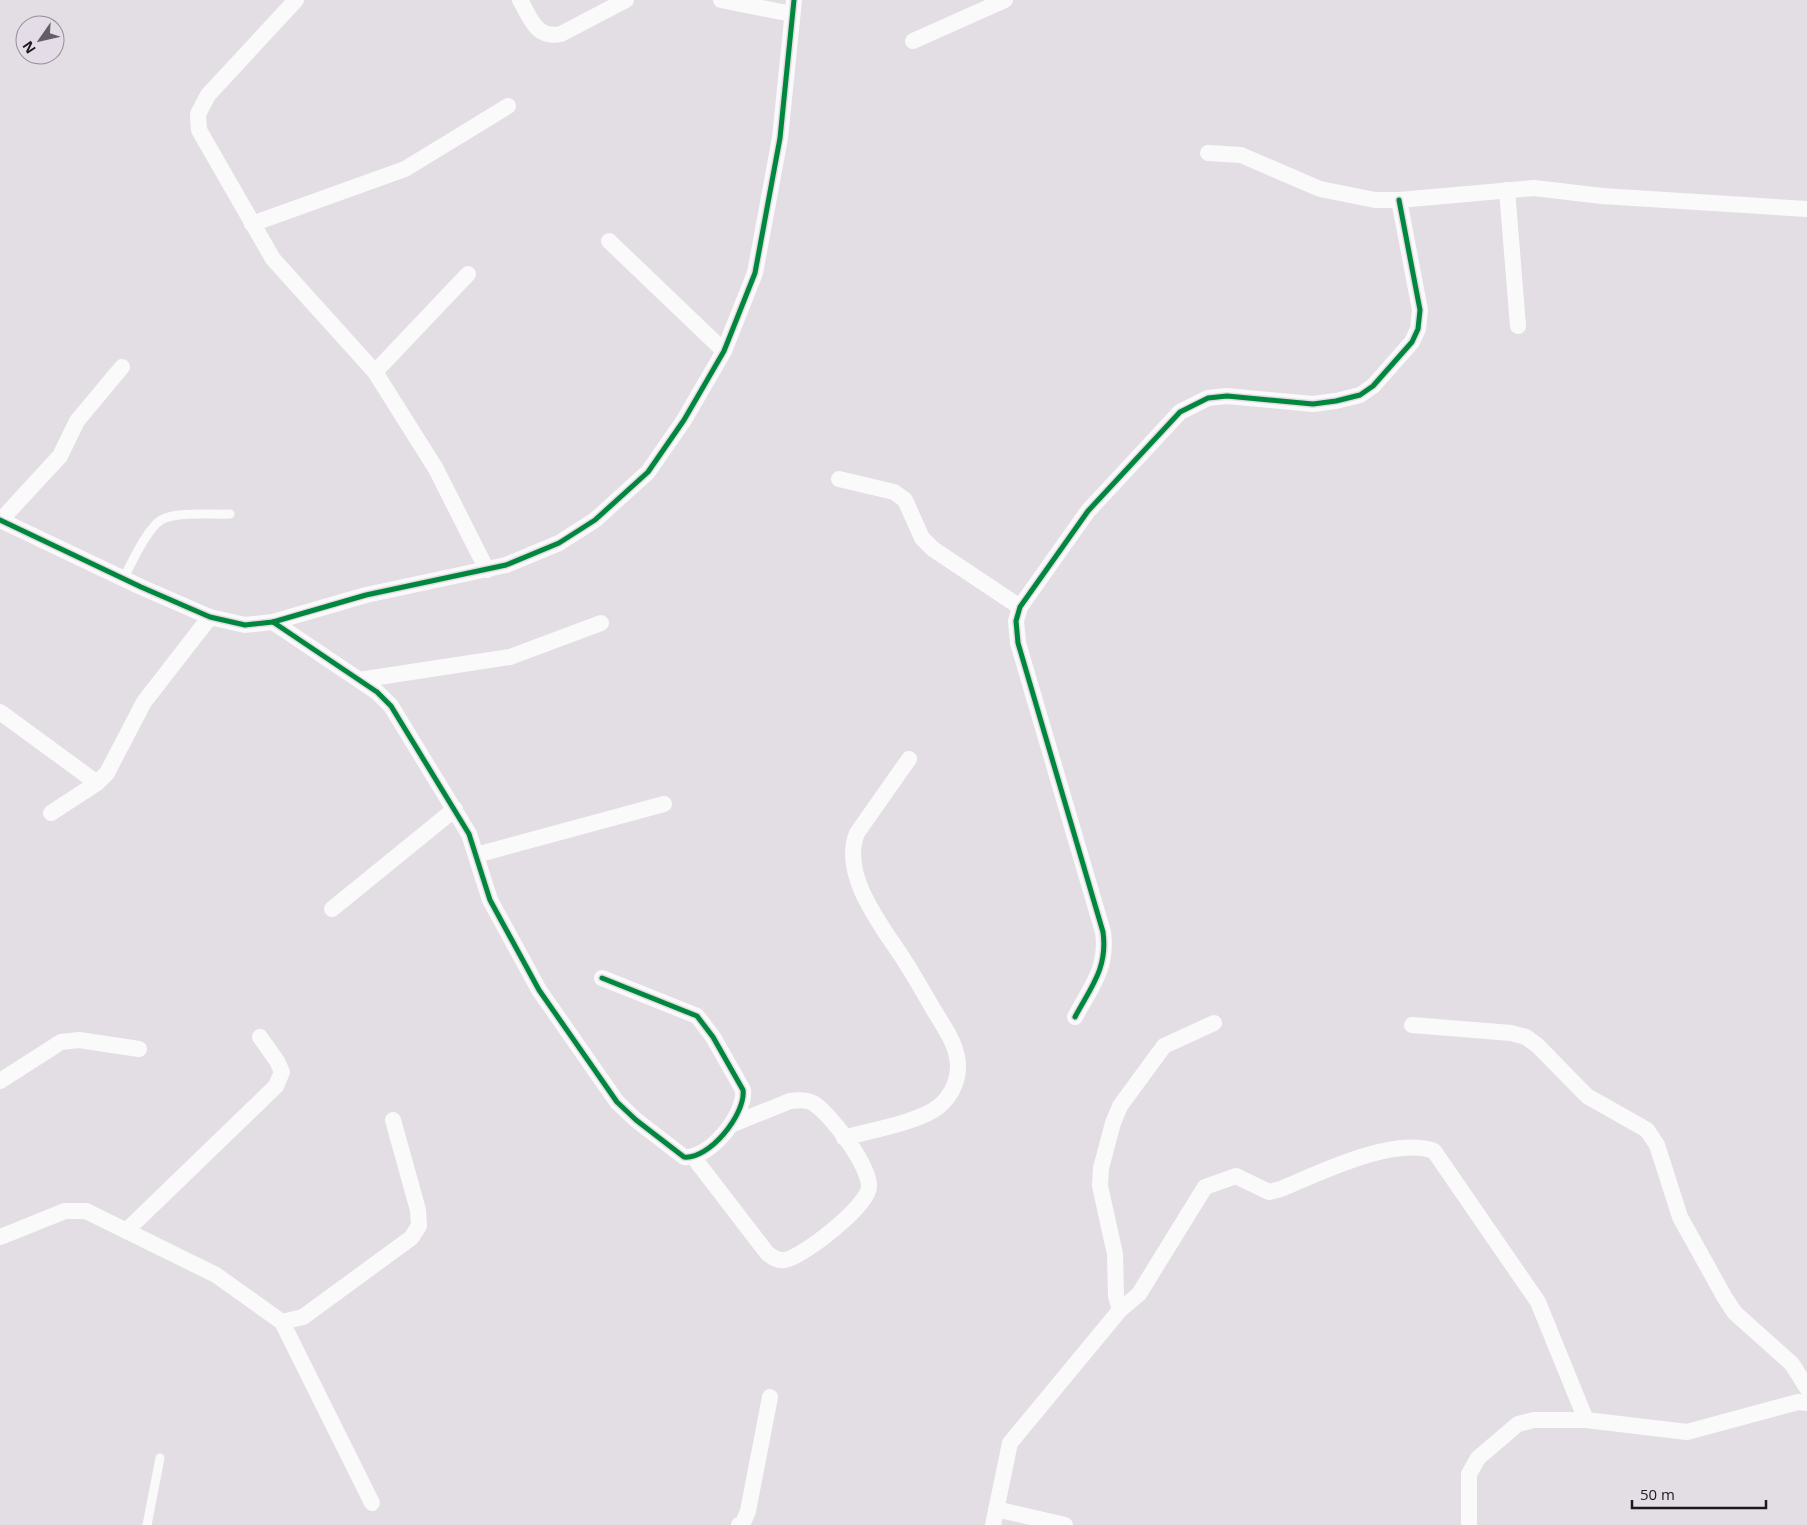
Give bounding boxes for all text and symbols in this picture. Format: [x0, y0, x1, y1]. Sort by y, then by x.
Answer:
north arrow [15, 15, 65, 65]
text: N [18, 38, 40, 58]
scale bar [1632, 1478, 1766, 1510]
text: 50 m [1640, 1484, 1675, 1504]

